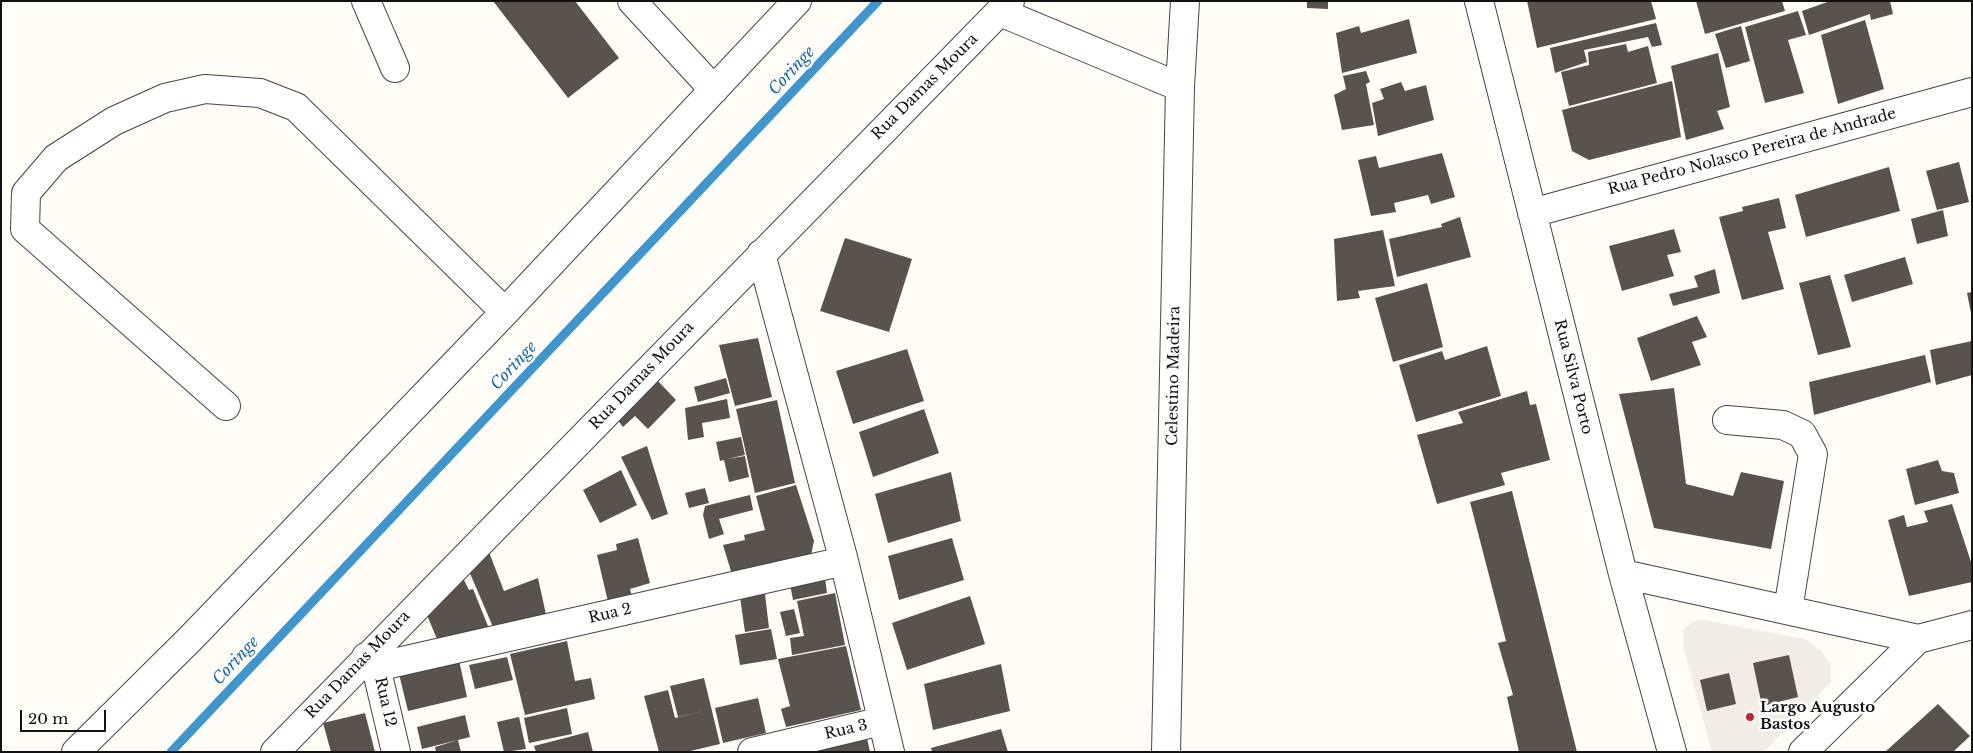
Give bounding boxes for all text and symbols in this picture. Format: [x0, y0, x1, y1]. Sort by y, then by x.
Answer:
street label: Rua Damas Moura [868, 30, 982, 144]
water label: Coringe [765, 43, 819, 99]
street label: Rua Pedro Nolasco Pereira de Andrade [1606, 105, 1898, 199]
street label: Celestino Madeira [1164, 306, 1184, 446]
street label: Rua Damas Moura [586, 318, 698, 434]
street label: Rua Silva Porto [1550, 318, 1596, 436]
water label: Coringe [487, 338, 541, 394]
street label: Rua 2 [587, 600, 633, 628]
street label: Rua Damas Moura [302, 607, 414, 723]
water label: Coringe [209, 633, 263, 689]
street label: Rua 12 [371, 675, 399, 729]
place label: Largo Augusto Bastos [1760, 699, 1875, 734]
scale bar [22, 700, 109, 732]
text: 20 m [28, 709, 68, 728]
marker: Largo Augusto Bastos [1744, 711, 1756, 723]
street label: Rua 3 [823, 716, 869, 744]

